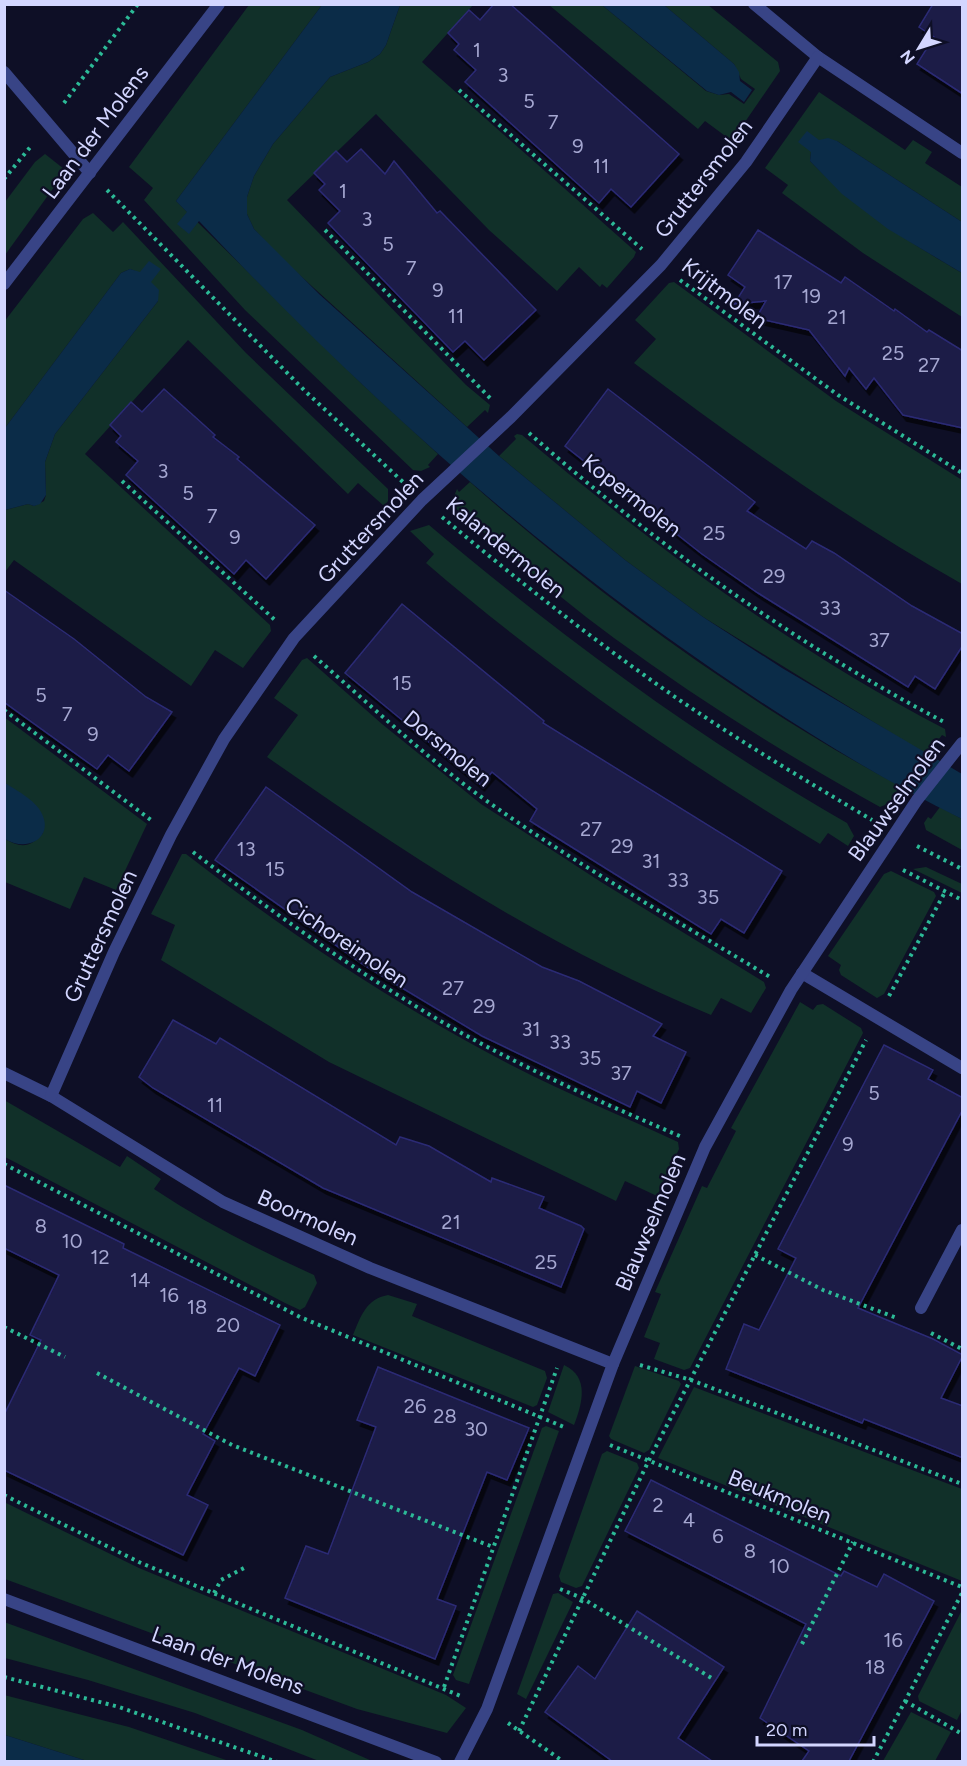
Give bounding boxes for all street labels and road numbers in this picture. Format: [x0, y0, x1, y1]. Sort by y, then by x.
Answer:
street label: Laan der Molens [36, 60, 154, 204]
street label: Gruttersmolen [649, 114, 758, 243]
street label: Krijtmolen [676, 252, 773, 335]
street label: Kopermolen [576, 448, 687, 543]
street label: Gruttersmolen [312, 466, 429, 589]
street label: Kalandermolen [441, 491, 571, 604]
street label: Dorsmolen [398, 704, 497, 792]
street label: Blauwselmolen [842, 732, 950, 867]
street label: Gruttersmolen [58, 866, 143, 1007]
street label: Cichoreimolen [280, 891, 414, 994]
street label: Blauwselmolen [609, 1149, 692, 1295]
street label: Boormolen [253, 1183, 362, 1252]
street label: Beukmolen [724, 1464, 835, 1529]
street label: Laan der Molens [148, 1620, 308, 1701]

